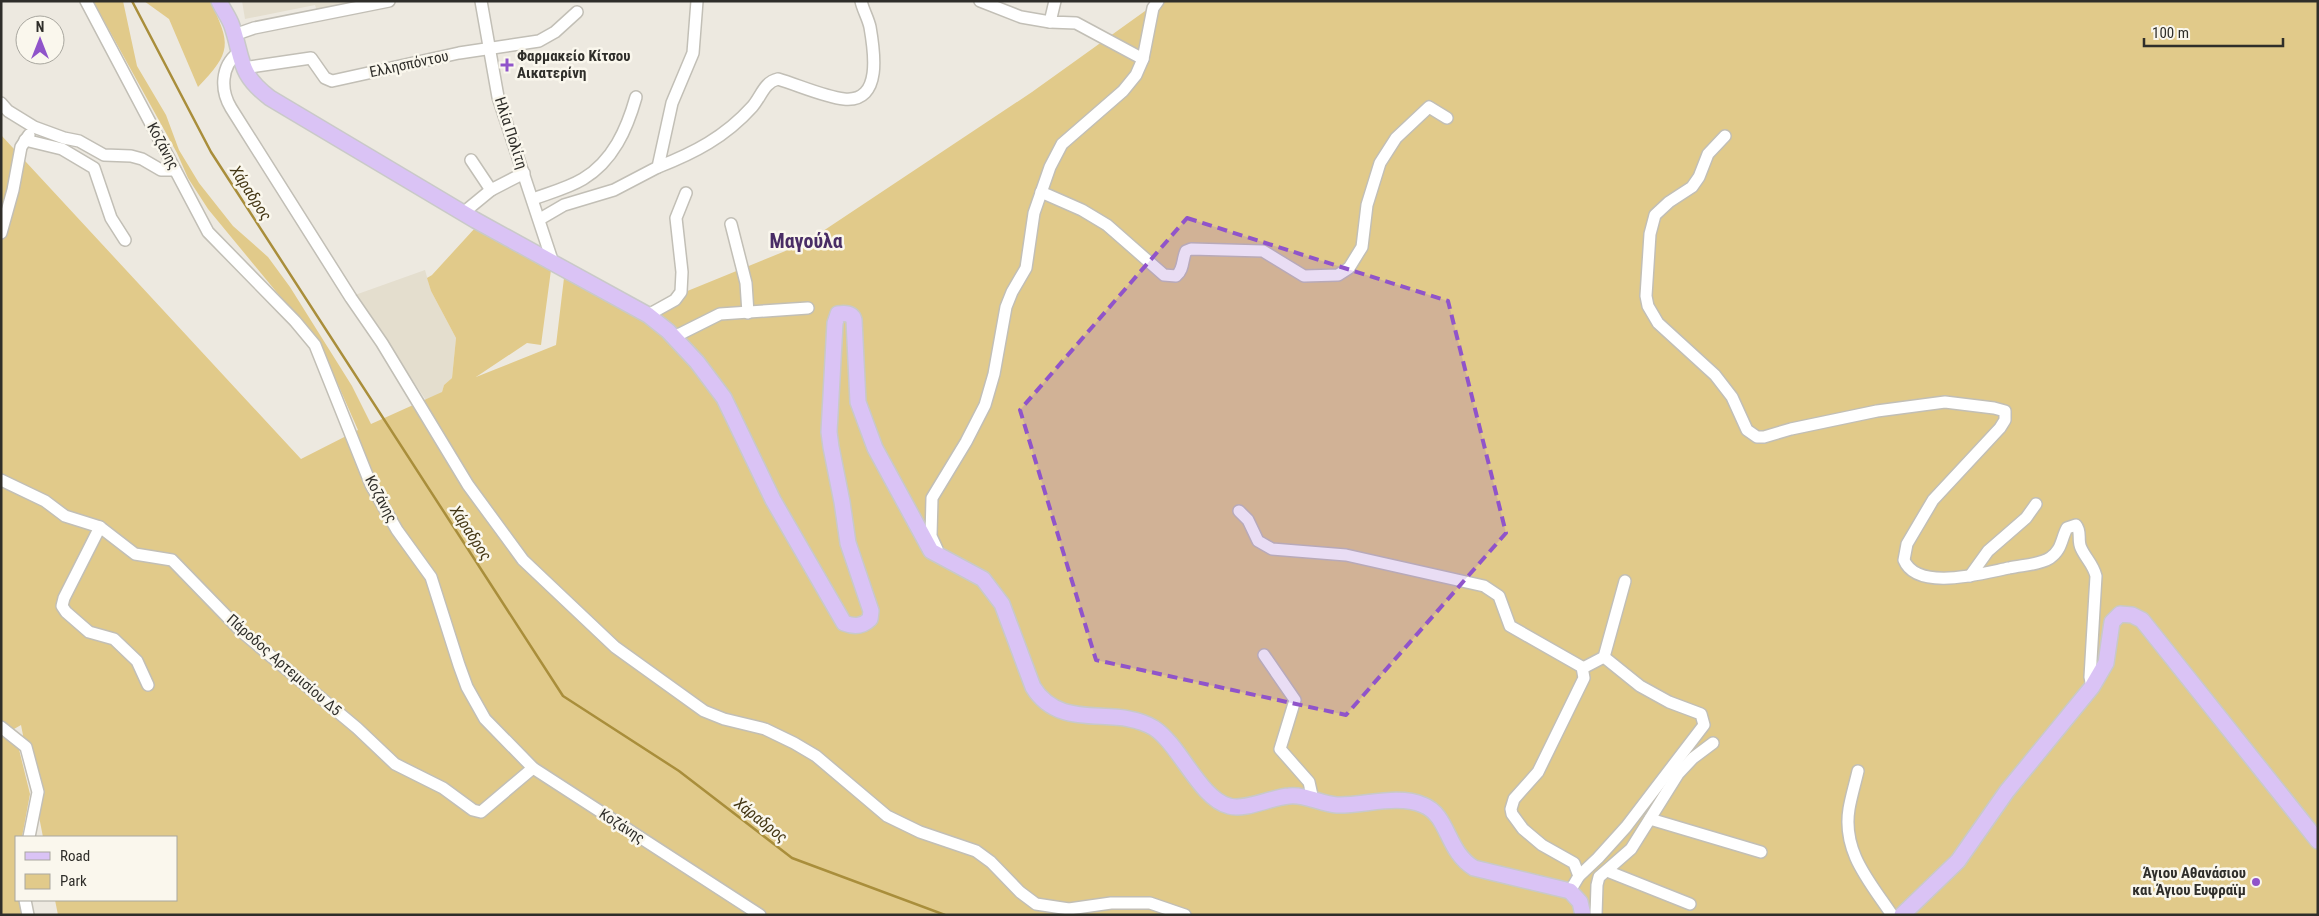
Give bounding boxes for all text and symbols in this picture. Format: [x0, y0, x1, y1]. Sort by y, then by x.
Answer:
north arrow [15, 15, 65, 65]
scale bar [2144, 15, 2283, 47]
text: N [36, 19, 44, 35]
text: 100 m [2152, 24, 2189, 42]
street label: Ελλησπόντου [368, 47, 450, 81]
place label: Φαρμακείο Κίτσου Αικατερίνη [517, 47, 630, 82]
marker: Φαρμακείο Κίτσου Αικατερίνη [501, 59, 513, 71]
street label: Ηλία Πολίτη [491, 95, 531, 171]
street label: Κοζάνης [143, 119, 183, 173]
water label: Χάραδρος [226, 161, 276, 224]
district label: Μαγούλα [769, 229, 843, 253]
street label: Κοζάνης [361, 472, 401, 526]
water label: Χάραδρος [446, 501, 496, 564]
street label: Πάροδος Αρτεμισίου Δ5 [223, 610, 345, 720]
water label: Χάραδρος [730, 793, 791, 847]
street label: Κοζάνης [596, 805, 648, 847]
legend [15, 836, 178, 901]
text: Road [60, 847, 90, 865]
place label: Άγιου Αθανάσιου και Άγιου Ευφραϊμ [2132, 864, 2246, 899]
text: Park [60, 872, 87, 890]
marker: Άγιου Αθανάσιου και Άγιου Ευφραϊμ [2250, 876, 2262, 888]

